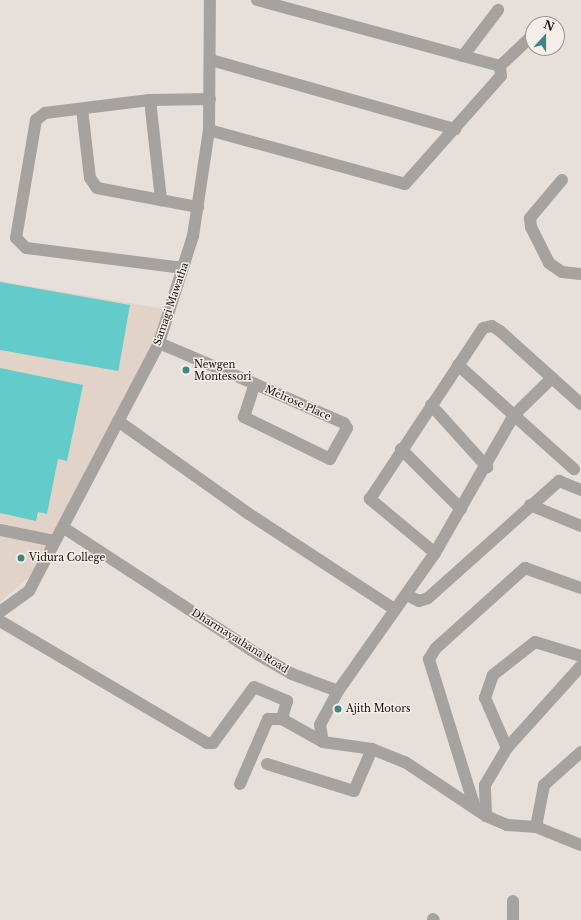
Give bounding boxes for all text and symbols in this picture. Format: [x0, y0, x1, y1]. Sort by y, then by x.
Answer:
north arrow [525, 16, 565, 56]
text: N [542, 17, 556, 34]
street label: Samagi Mawatha [151, 261, 191, 347]
place label: Newgen Montessori [194, 358, 251, 382]
marker: Newgen Montessori [181, 365, 191, 375]
street label: Melrose Place [263, 383, 333, 423]
place label: Vidura College [29, 552, 105, 564]
marker: Vidura College [16, 553, 26, 563]
street label: Dharmayathana Road [189, 606, 291, 676]
place label: Ajith Motors [346, 703, 410, 715]
marker: Ajith Motors [333, 704, 343, 714]

